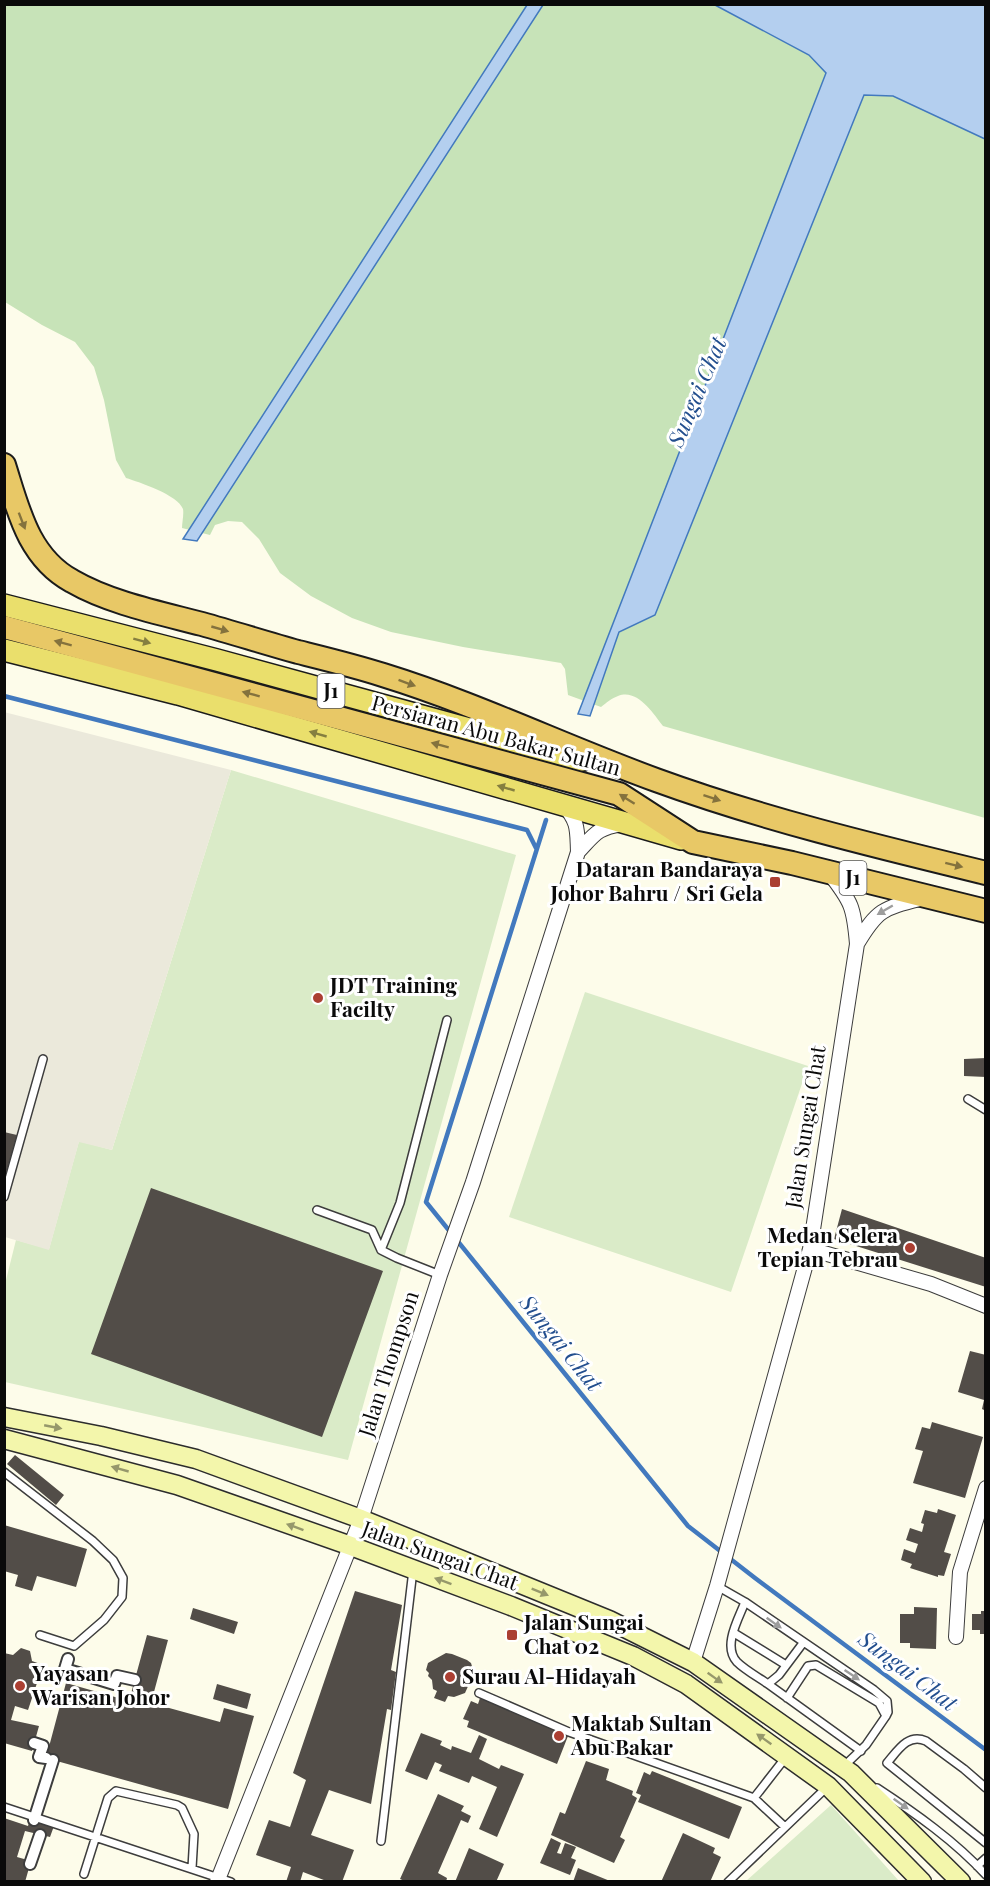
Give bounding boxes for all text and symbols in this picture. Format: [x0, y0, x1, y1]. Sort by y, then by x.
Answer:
water label: Sungai Chat [659, 331, 733, 452]
one-way arrow [18, 512, 28, 530]
one-way arrow [211, 625, 229, 634]
one-way arrow [133, 636, 152, 646]
one-way arrow [54, 638, 72, 647]
road number: J1 [318, 674, 344, 708]
one-way arrow [398, 679, 416, 689]
street label: Persiaran Abu Bakar Sultan [369, 687, 625, 781]
one-way arrow [242, 689, 260, 698]
one-way arrow [309, 729, 328, 739]
one-way arrow [431, 740, 449, 750]
one-way arrow [497, 783, 515, 792]
one-way arrow [618, 794, 635, 805]
one-way arrow [703, 794, 721, 804]
place label: Dataran Bandaraya Johor Bahru / Sri Gela [549, 854, 763, 906]
road number: J1 [840, 861, 866, 895]
one-way arrow [945, 861, 964, 871]
marker: Dataran Bandaraya Johor Bahru / Sri Gela [768, 875, 782, 889]
one-way arrow [876, 905, 893, 915]
place label: JDT Training Facilty [329, 970, 457, 1022]
marker: JDT Training Facilty [311, 991, 325, 1005]
street label: Jalan Sungai Chat [777, 1043, 831, 1211]
place label: Medan Selera Tepian Tebrau [757, 1220, 898, 1272]
marker: Medan Selera Tepian Tebrau [903, 1241, 917, 1255]
street label: Jalan Thompson [350, 1287, 424, 1441]
water label: Sungai Chat [513, 1287, 611, 1398]
one-way arrow [43, 1422, 62, 1431]
one-way arrow [111, 1464, 129, 1474]
street label: Jalan Sungai Chat [358, 1513, 523, 1596]
one-way arrow [286, 1522, 304, 1532]
one-way arrow [434, 1576, 452, 1586]
one-way arrow [532, 1587, 550, 1597]
place label: Jalan Sungai Chat 02 [523, 1607, 644, 1659]
one-way arrow [766, 1617, 782, 1629]
water label: Sungai Chat [852, 1623, 965, 1718]
marker: Jalan Sungai Chat 02 [505, 1628, 519, 1642]
place label: Yayasan Warisan Johor [31, 1658, 170, 1710]
place label: Surau Al-Hidayah [462, 1661, 636, 1689]
one-way arrow [844, 1669, 860, 1680]
marker: Surau Al-Hidayah [443, 1670, 457, 1684]
one-way arrow [706, 1672, 722, 1684]
marker: Yayasan Warisan Johor [13, 1679, 27, 1693]
place label: Maktab Sultan Abu Bakar [570, 1708, 712, 1760]
marker: Maktab Sultan Abu Bakar [552, 1729, 566, 1743]
one-way arrow [757, 1733, 773, 1745]
one-way arrow [892, 1798, 908, 1810]

